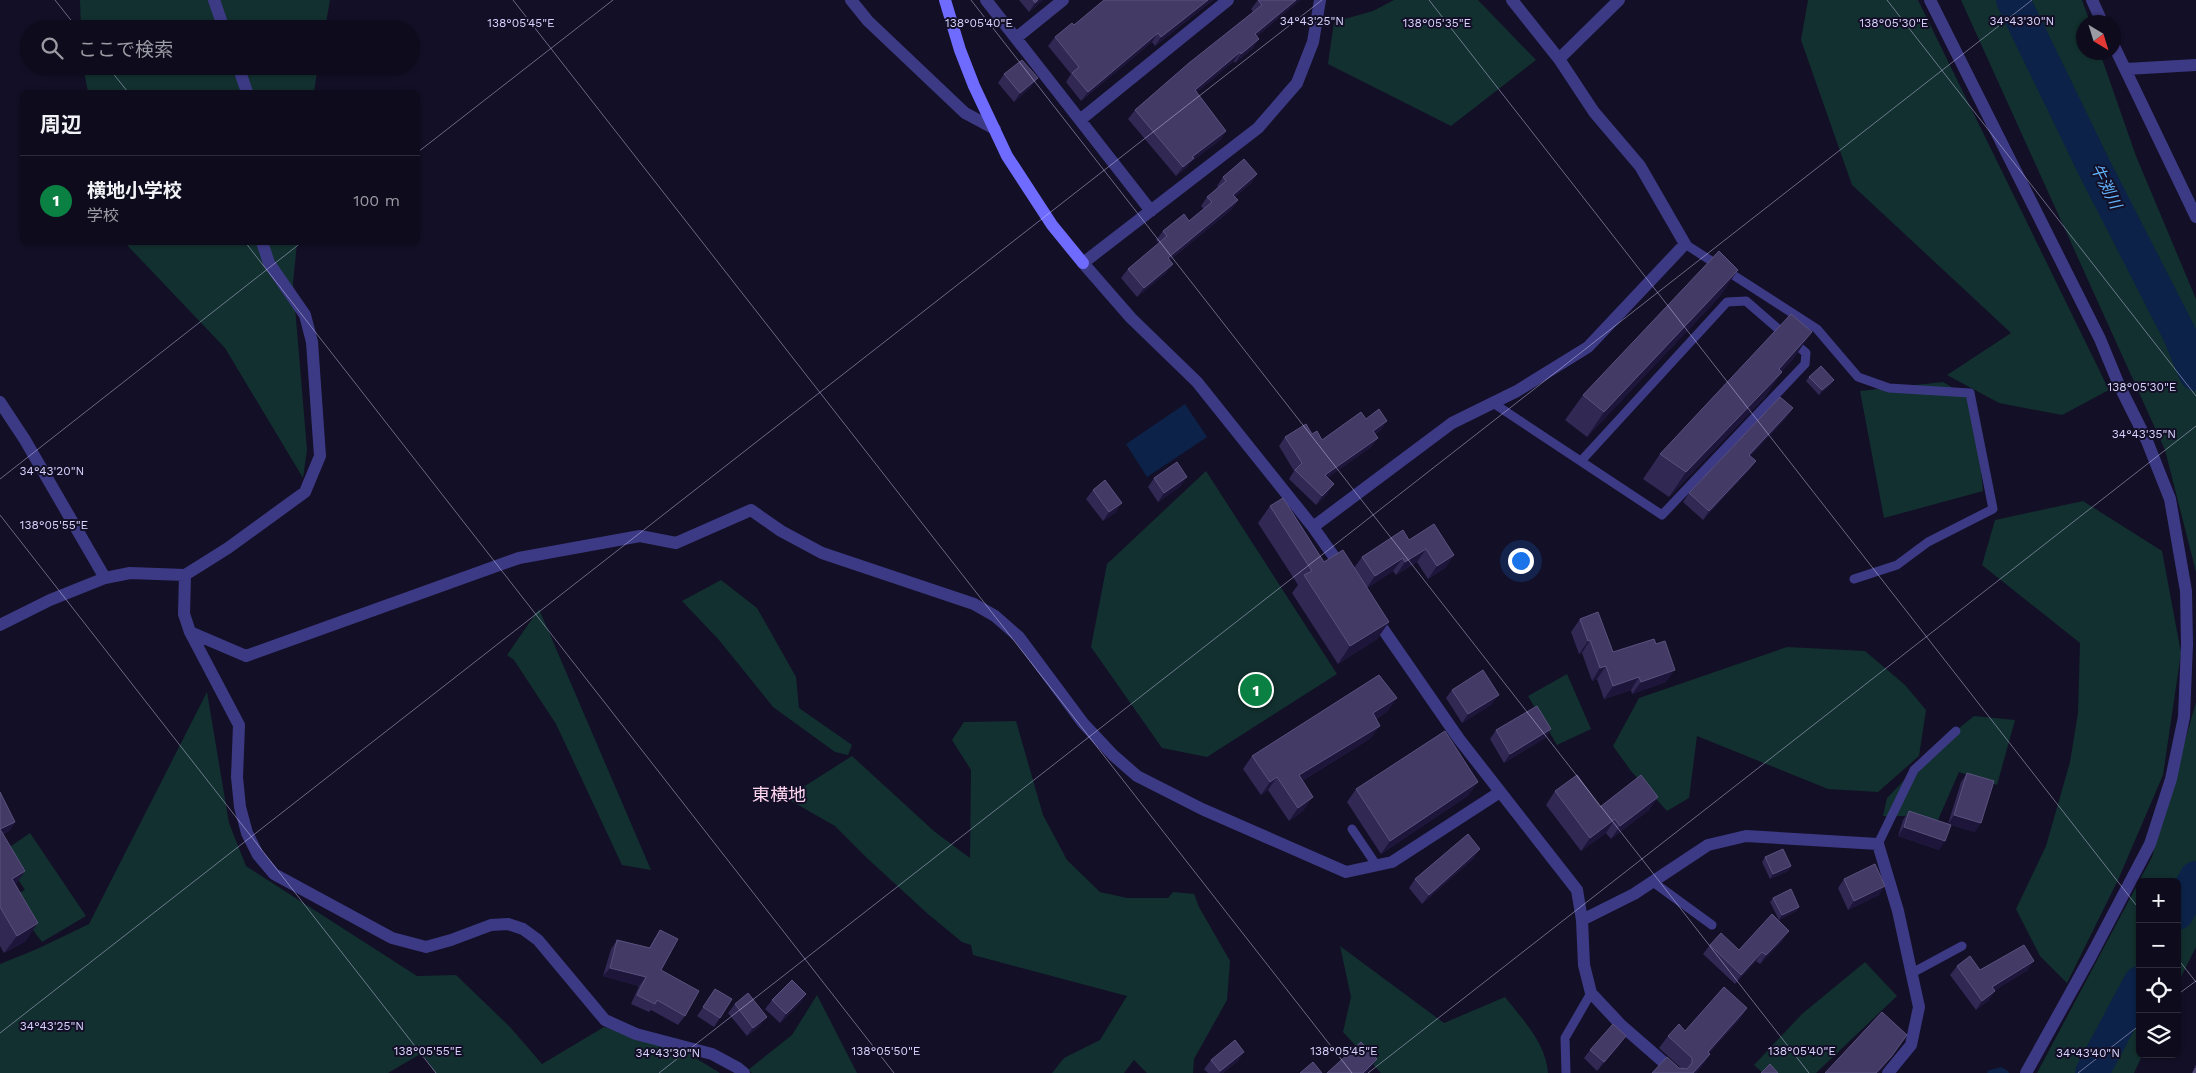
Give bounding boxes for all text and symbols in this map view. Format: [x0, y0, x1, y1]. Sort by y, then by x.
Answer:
text: 34°43'25"N [1280, 14, 1344, 28]
text: 34°43'30"N [1990, 14, 2054, 28]
north arrow [2076, 15, 2121, 60]
text: 138°05'45"E [487, 16, 555, 30]
text: 138°05'40"E [945, 16, 1013, 30]
text: 138°05'35"E [1403, 16, 1471, 30]
text: 138°05'30"E [1860, 16, 1929, 30]
search box [20, 20, 420, 75]
icon: search [38, 34, 66, 62]
text: ここで検索 [78, 38, 173, 61]
text: 周辺 [40, 112, 82, 137]
water label: 牛渕川 [2087, 160, 2126, 213]
text: 横地小学校 [87, 179, 182, 202]
text: 1 [53, 191, 59, 210]
text: 100 m [353, 191, 400, 210]
text: 学校 [87, 206, 119, 225]
text: 138°05'30"E [2108, 380, 2177, 394]
text: 34°43'35"N [2112, 427, 2176, 441]
text: 34°43'20"N [20, 464, 84, 478]
text: 138°05'55"E [20, 518, 88, 532]
your location [1508, 548, 1534, 574]
pin: 1 [1240, 671, 1272, 709]
district label: 東横地 [752, 784, 806, 805]
map controls [2136, 878, 2181, 1058]
button: + [2136, 878, 2181, 923]
button: − [2136, 923, 2181, 968]
button: locate [2136, 968, 2181, 1013]
button: layers [2136, 1013, 2181, 1058]
text: 34°43'25"N [20, 1019, 84, 1033]
text: 138°05'55"E [394, 1044, 462, 1058]
text: 138°05'50"E [852, 1044, 921, 1058]
text: 138°05'45"E [1310, 1044, 1378, 1058]
text: 138°05'40"E [1768, 1044, 1836, 1058]
text: 34°43'30"N [636, 1046, 700, 1060]
text: 34°43'40"N [2056, 1046, 2120, 1060]

